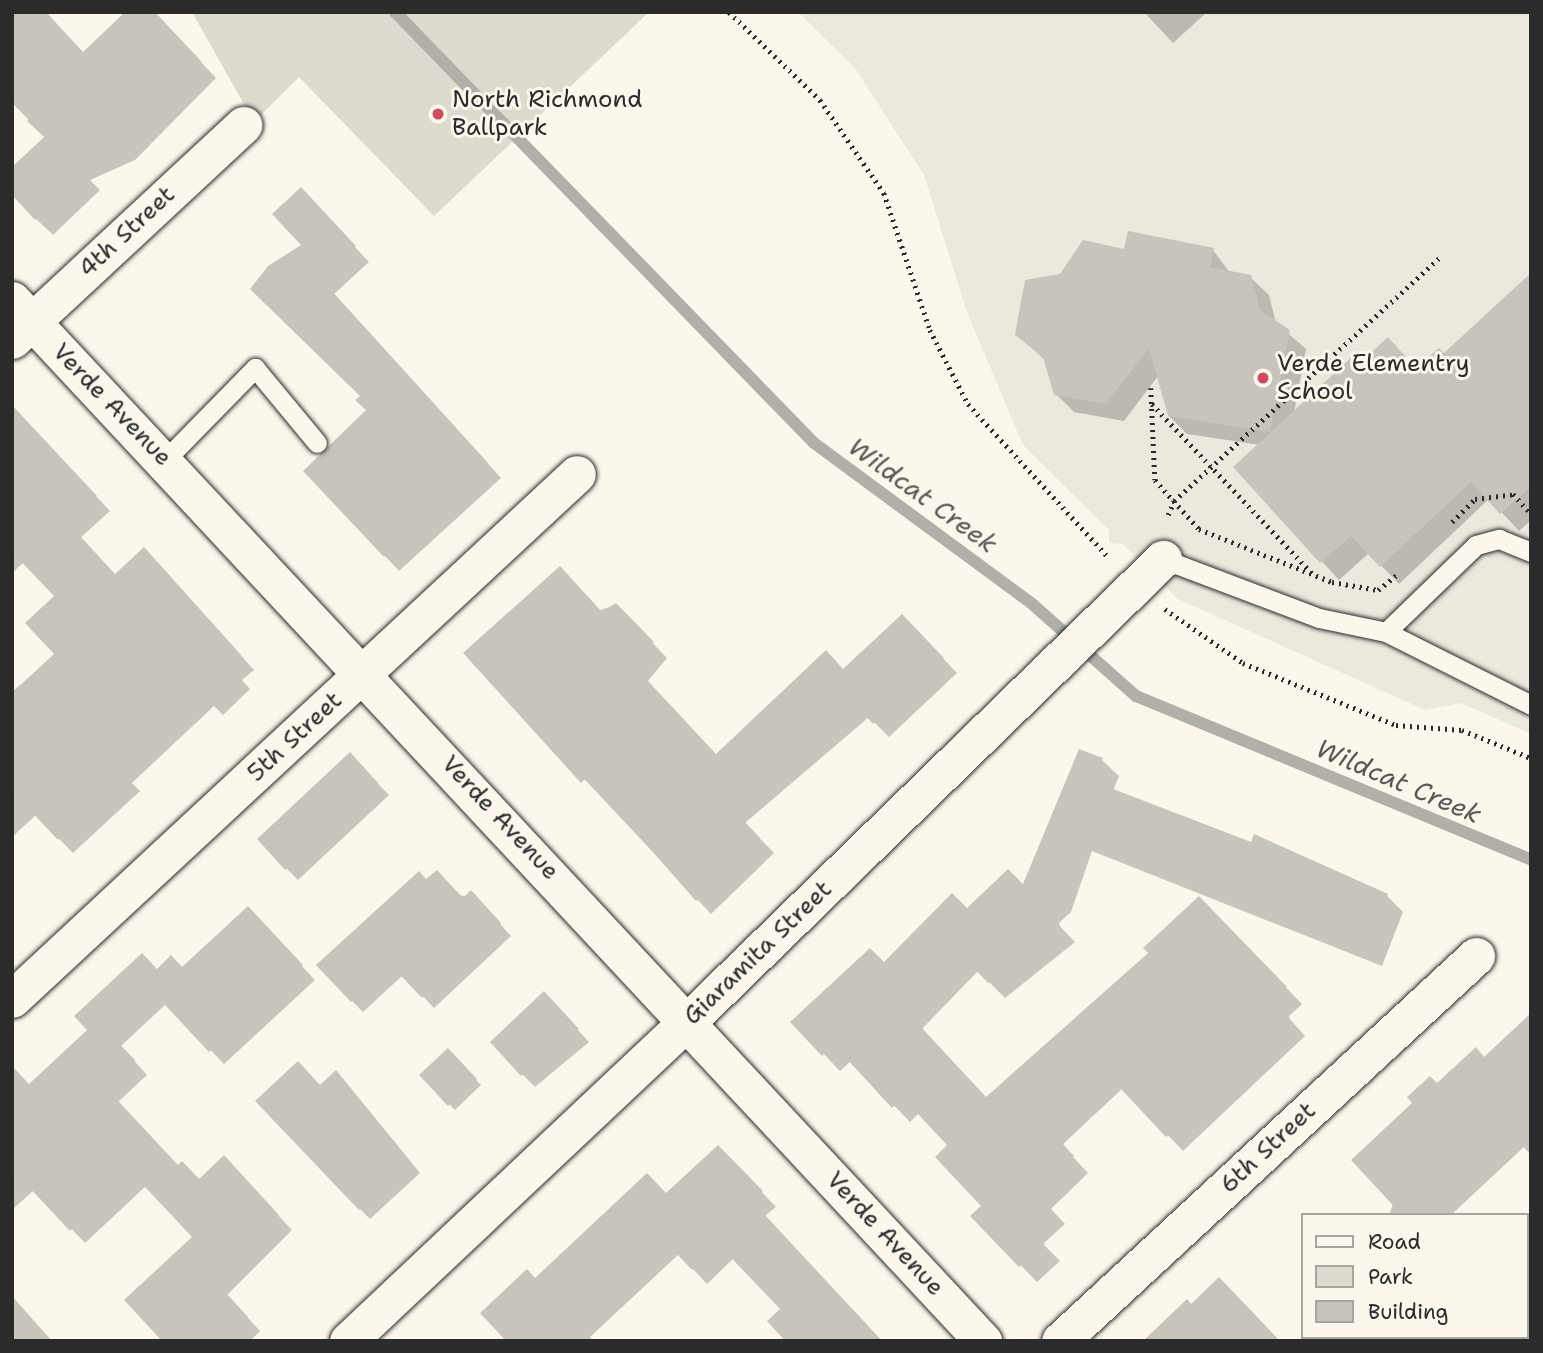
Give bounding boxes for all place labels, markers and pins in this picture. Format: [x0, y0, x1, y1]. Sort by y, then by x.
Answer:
place label: North Richmond Ballpark [452, 86, 642, 142]
marker: North Richmond Ballpark [430, 106, 446, 122]
place label: Verde Elementry School [1277, 350, 1470, 406]
marker: Verde Elementry School [1255, 370, 1271, 386]

